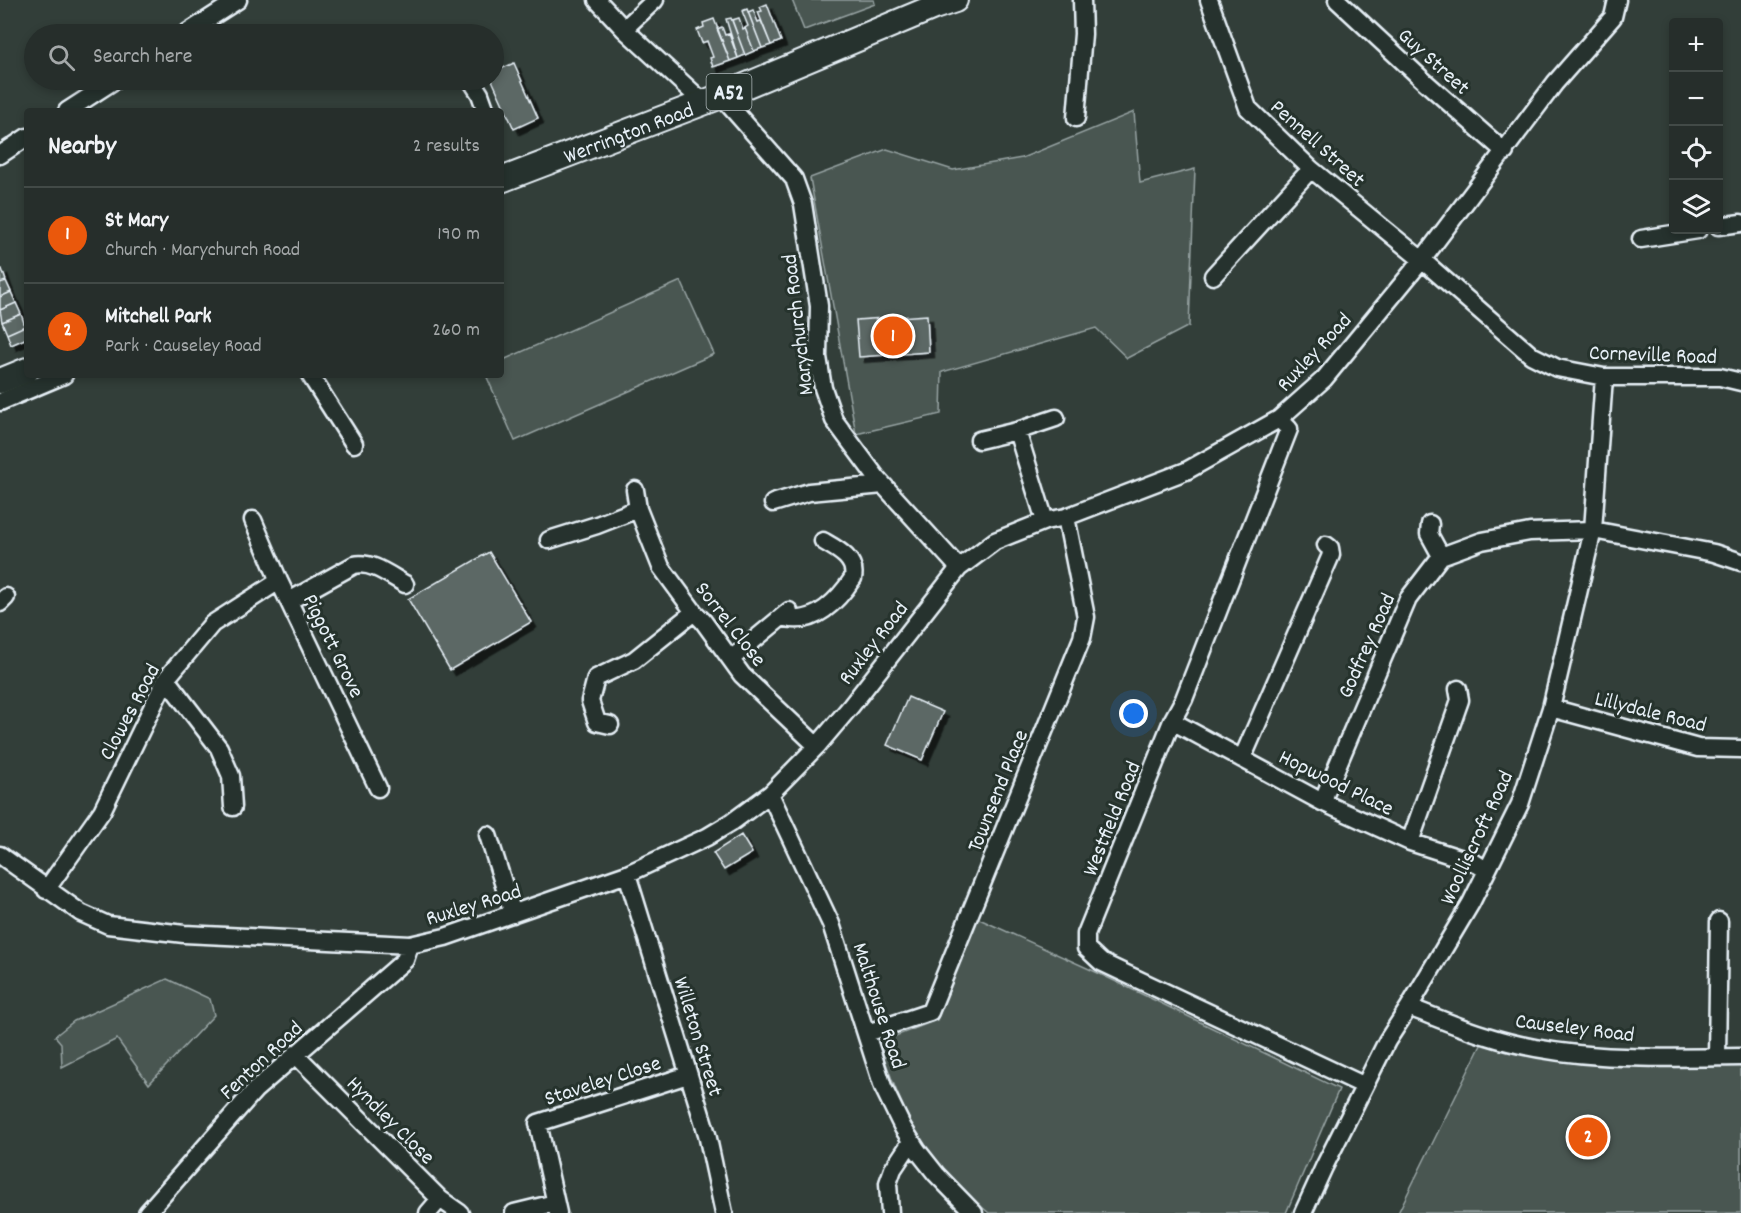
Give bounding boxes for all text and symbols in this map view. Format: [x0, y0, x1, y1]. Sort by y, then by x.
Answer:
map controls [1669, 18, 1723, 234]
button: + [1669, 18, 1723, 72]
street label: Guy Street [1390, 22, 1476, 104]
search box [24, 24, 504, 90]
icon: search [45, 41, 78, 74]
text: Search here [93, 42, 192, 73]
button: − [1669, 72, 1723, 126]
road number: A52 [706, 74, 752, 110]
street label: Pennell Street [1262, 93, 1371, 196]
street label: Werrington Road [560, 96, 699, 174]
button: locate [1669, 126, 1723, 180]
text: Nearby [48, 129, 116, 166]
text: 2 results [413, 133, 480, 161]
button: layers [1669, 180, 1723, 234]
text: St Mary [105, 206, 168, 237]
text: 1 [65, 221, 70, 249]
text: 190 m [437, 221, 480, 249]
text: Church · Marychurch Road [105, 237, 300, 265]
street label: Marychurch Road [775, 252, 824, 397]
text: Mitchell Park [105, 302, 212, 333]
street label: Ruxley Road [1271, 307, 1360, 400]
pin: 1 [874, 314, 912, 358]
text: 2 [63, 317, 72, 345]
text: 260 m [432, 317, 480, 345]
text: Park · Causeley Road [105, 333, 262, 361]
street label: Corneville Road [1588, 339, 1717, 374]
street label: Sorrel Close [686, 576, 772, 674]
street label: Piggott Grove [293, 589, 370, 704]
street label: Godfrey Road [1331, 589, 1405, 704]
street label: Ruxley Road [832, 596, 917, 692]
street label: Clowes Road [93, 659, 169, 766]
street label: Lillydale Road [1591, 685, 1709, 742]
your location [1119, 699, 1148, 728]
street label: Townsend Place [961, 725, 1038, 857]
street label: Hopwood Place [1273, 743, 1398, 825]
street label: Westfield Road [1076, 757, 1150, 881]
street label: Woolliscroft Road [1434, 766, 1523, 911]
street label: Ruxley Road [422, 877, 526, 936]
street label: Malthouse Road [843, 939, 913, 1073]
street label: Willeton Street [664, 973, 730, 1101]
street label: Causeley Road [1513, 1007, 1636, 1052]
street label: Fenton Road [214, 1015, 311, 1108]
street label: Staveley Close [541, 1049, 665, 1116]
street label: Hyndley Close [338, 1070, 441, 1173]
pin: 2 [1568, 1114, 1608, 1160]

